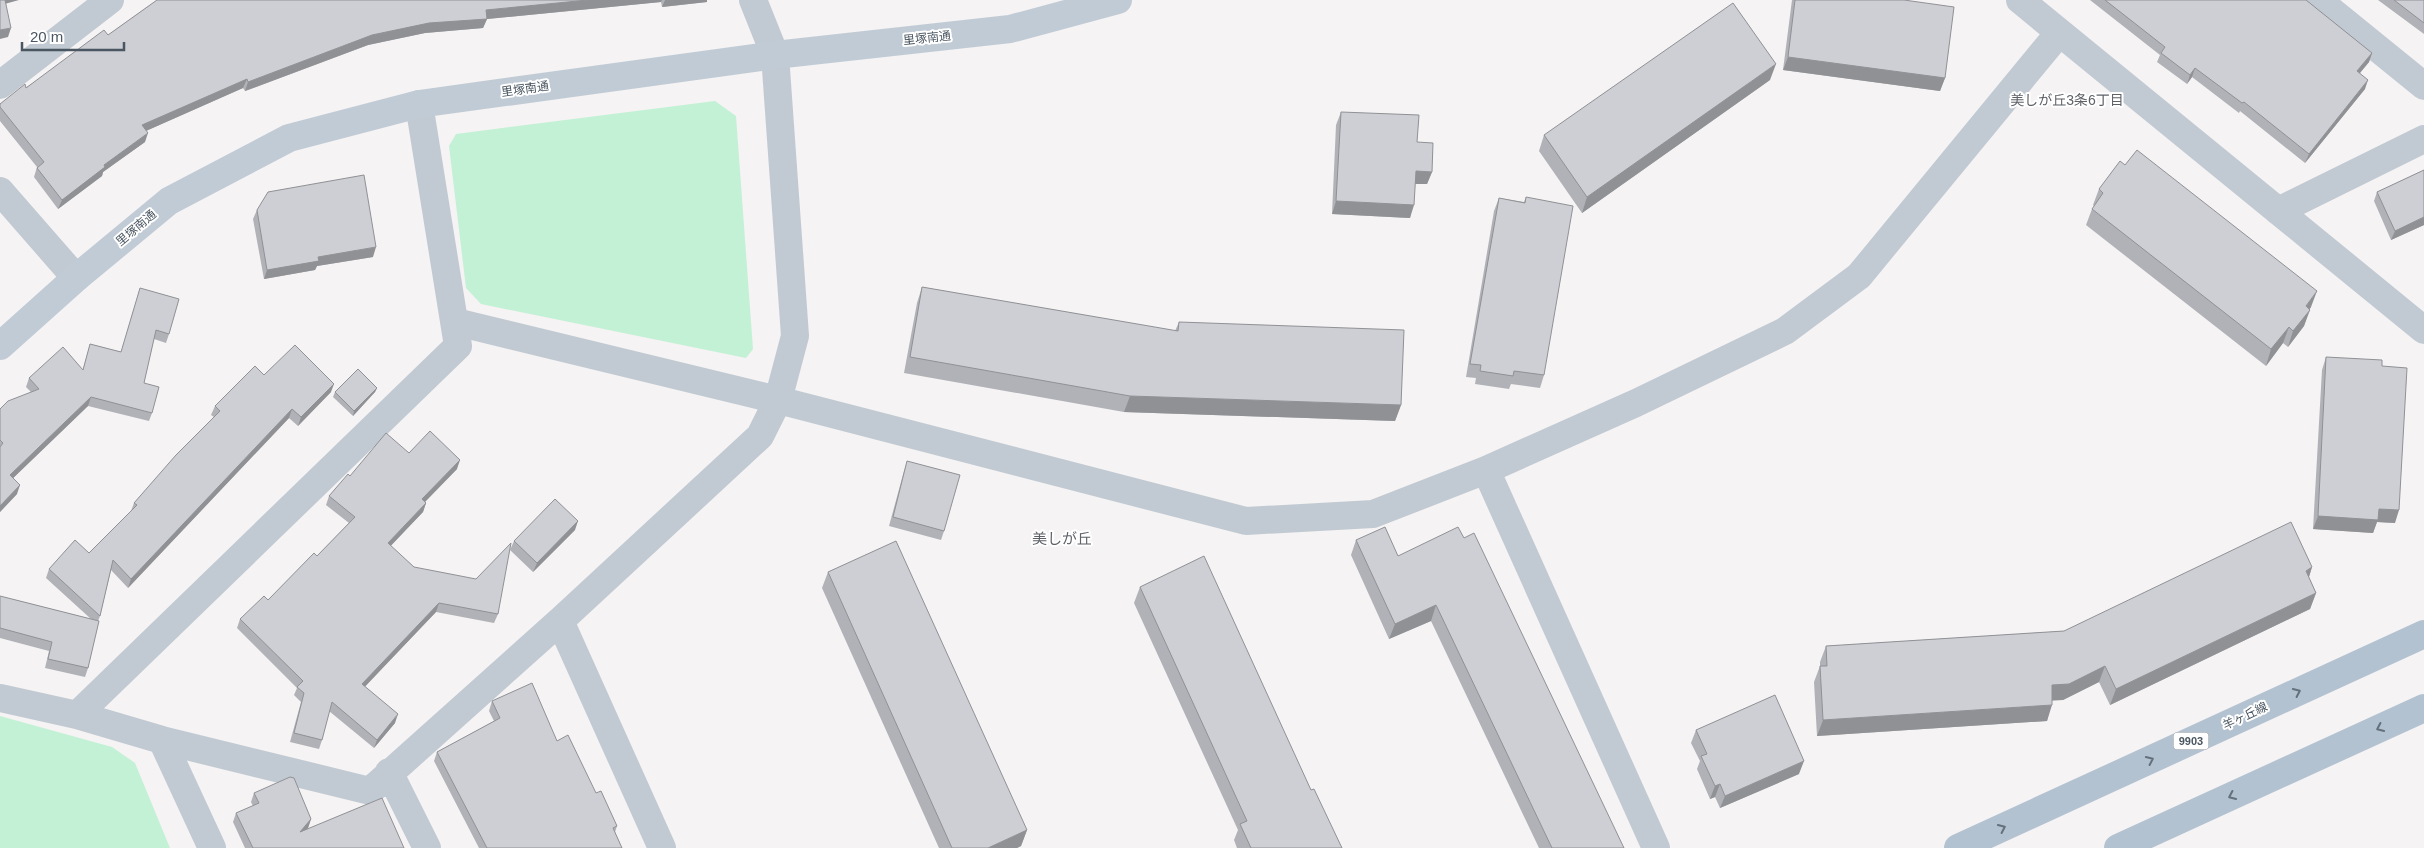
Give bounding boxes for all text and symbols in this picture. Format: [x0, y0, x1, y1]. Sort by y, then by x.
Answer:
scale bar [22, 20, 125, 52]
text: 20 m [30, 28, 63, 45]
street label: 里塚南通 [902, 29, 952, 47]
street label: 里塚南通 [500, 79, 550, 99]
district label: 美しが丘3条6丁目 [2010, 92, 2124, 108]
street label: 里塚南通 [113, 207, 159, 249]
district label: 美しが丘 [1032, 530, 1092, 547]
one-way arrow [2292, 688, 2301, 699]
street label: 羊ヶ丘線 [2220, 700, 2270, 732]
one-way arrow [2376, 722, 2385, 733]
road number: 9903 [2174, 732, 2208, 749]
one-way arrow [2145, 756, 2154, 766]
one-way arrow [2228, 789, 2237, 800]
one-way arrow [1997, 823, 2006, 834]

